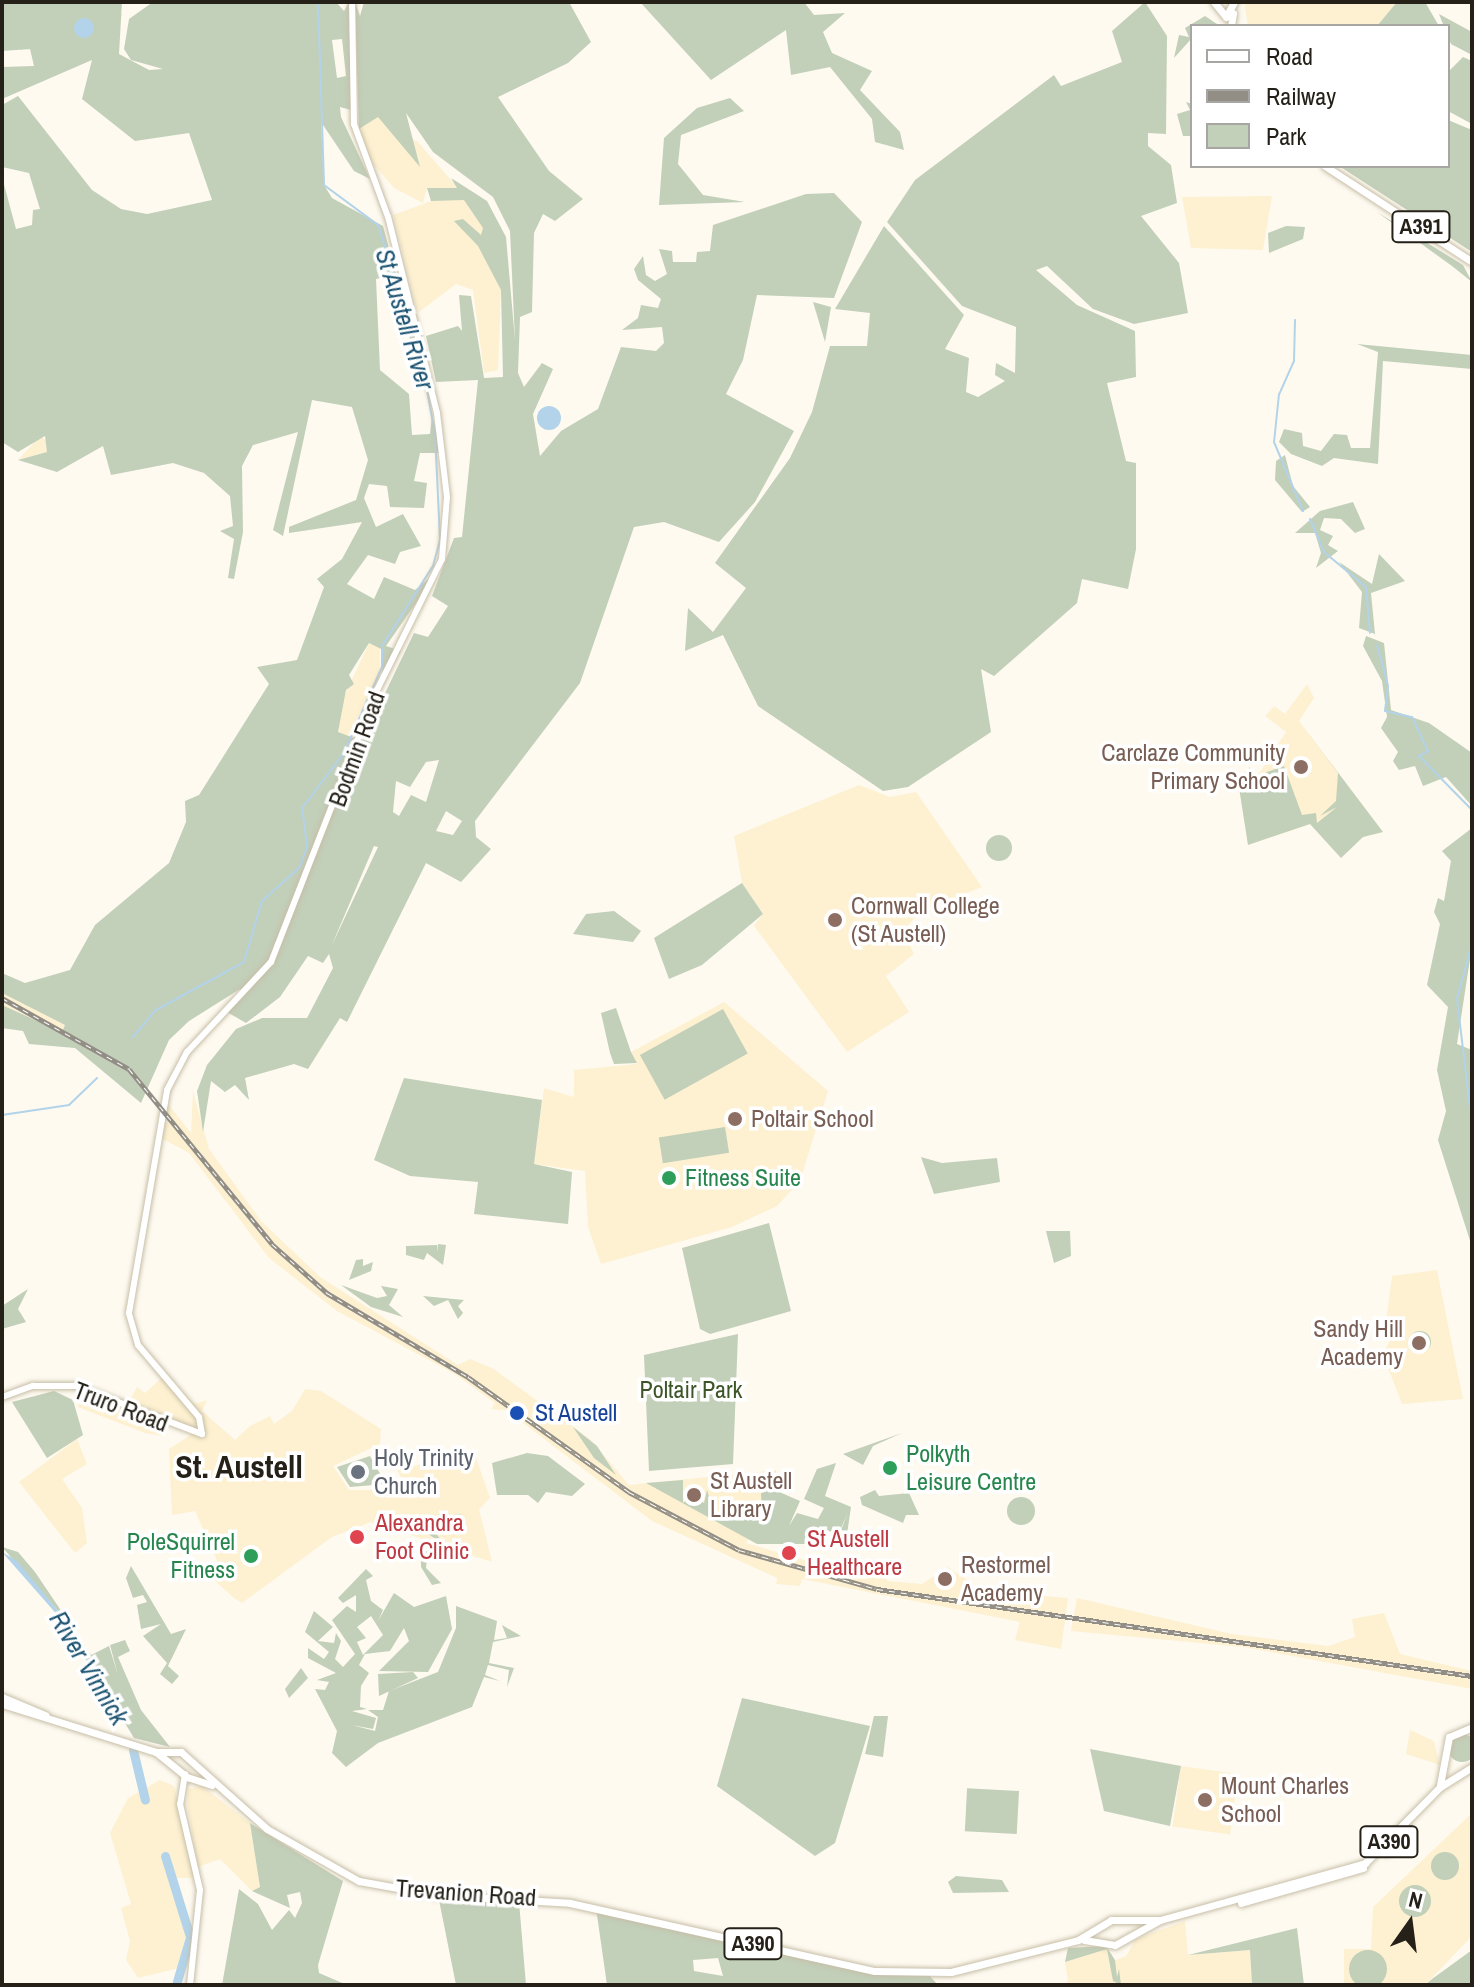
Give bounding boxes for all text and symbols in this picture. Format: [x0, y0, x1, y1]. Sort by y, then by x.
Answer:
legend [1190, 24, 1450, 168]
text: Road [1266, 40, 1313, 72]
text: Railway [1266, 80, 1336, 112]
text: Park [1266, 120, 1306, 152]
road number: A391 [1391, 209, 1451, 245]
water label: St Austell River [369, 244, 441, 394]
street label: Bodmin Road [323, 688, 391, 810]
place label: Carclaze Community Primary School [1101, 739, 1285, 795]
marker: Carclaze Community Primary School [1292, 758, 1310, 776]
place label: Cornwall College (St Austell) [851, 892, 1000, 948]
marker: Cornwall College (St Austell) [826, 911, 844, 929]
place label: Poltair School [751, 1105, 874, 1133]
marker: Poltair School [726, 1110, 744, 1128]
place label: Fitness Suite [685, 1164, 801, 1192]
marker: Fitness Suite [660, 1169, 678, 1187]
place label: Sandy Hill Academy [1313, 1315, 1403, 1371]
marker: Sandy Hill Academy [1410, 1334, 1428, 1352]
street label: Truro Road [70, 1376, 172, 1438]
park label: Poltair Park [640, 1376, 742, 1404]
place label: St Austell [535, 1399, 618, 1427]
marker: St Austell [506, 1402, 528, 1424]
place label: Polkyth Leisure Centre [906, 1440, 1036, 1496]
place label: Holy Trinity Church [374, 1444, 474, 1500]
district label: St. Austell [175, 1448, 303, 1486]
marker: Polkyth Leisure Centre [881, 1459, 899, 1477]
marker: Holy Trinity Church [349, 1463, 367, 1481]
place label: St Austell Library [710, 1467, 793, 1523]
marker: St Austell Library [685, 1486, 703, 1504]
place label: Alexandra Foot Clinic [375, 1509, 469, 1565]
place label: St Austell Healthcare [807, 1525, 902, 1581]
marker: Alexandra Foot Clinic [346, 1526, 368, 1548]
place label: PoleSquirrel Fitness [127, 1528, 235, 1584]
marker: St Austell Healthcare [778, 1542, 800, 1564]
marker: PoleSquirrel Fitness [242, 1547, 260, 1565]
place label: Restormel Academy [961, 1551, 1051, 1607]
marker: Restormel Academy [936, 1570, 954, 1588]
water label: River Vinnick [43, 1605, 135, 1731]
place label: Mount Charles School [1221, 1772, 1349, 1828]
marker: Mount Charles School [1196, 1791, 1214, 1809]
road number: A390 [1359, 1824, 1419, 1860]
street label: Trevanion Road [395, 1874, 537, 1912]
north arrow [1370, 1883, 1450, 1963]
text: N [1406, 1884, 1426, 1916]
road number: A390 [723, 1926, 783, 1962]

